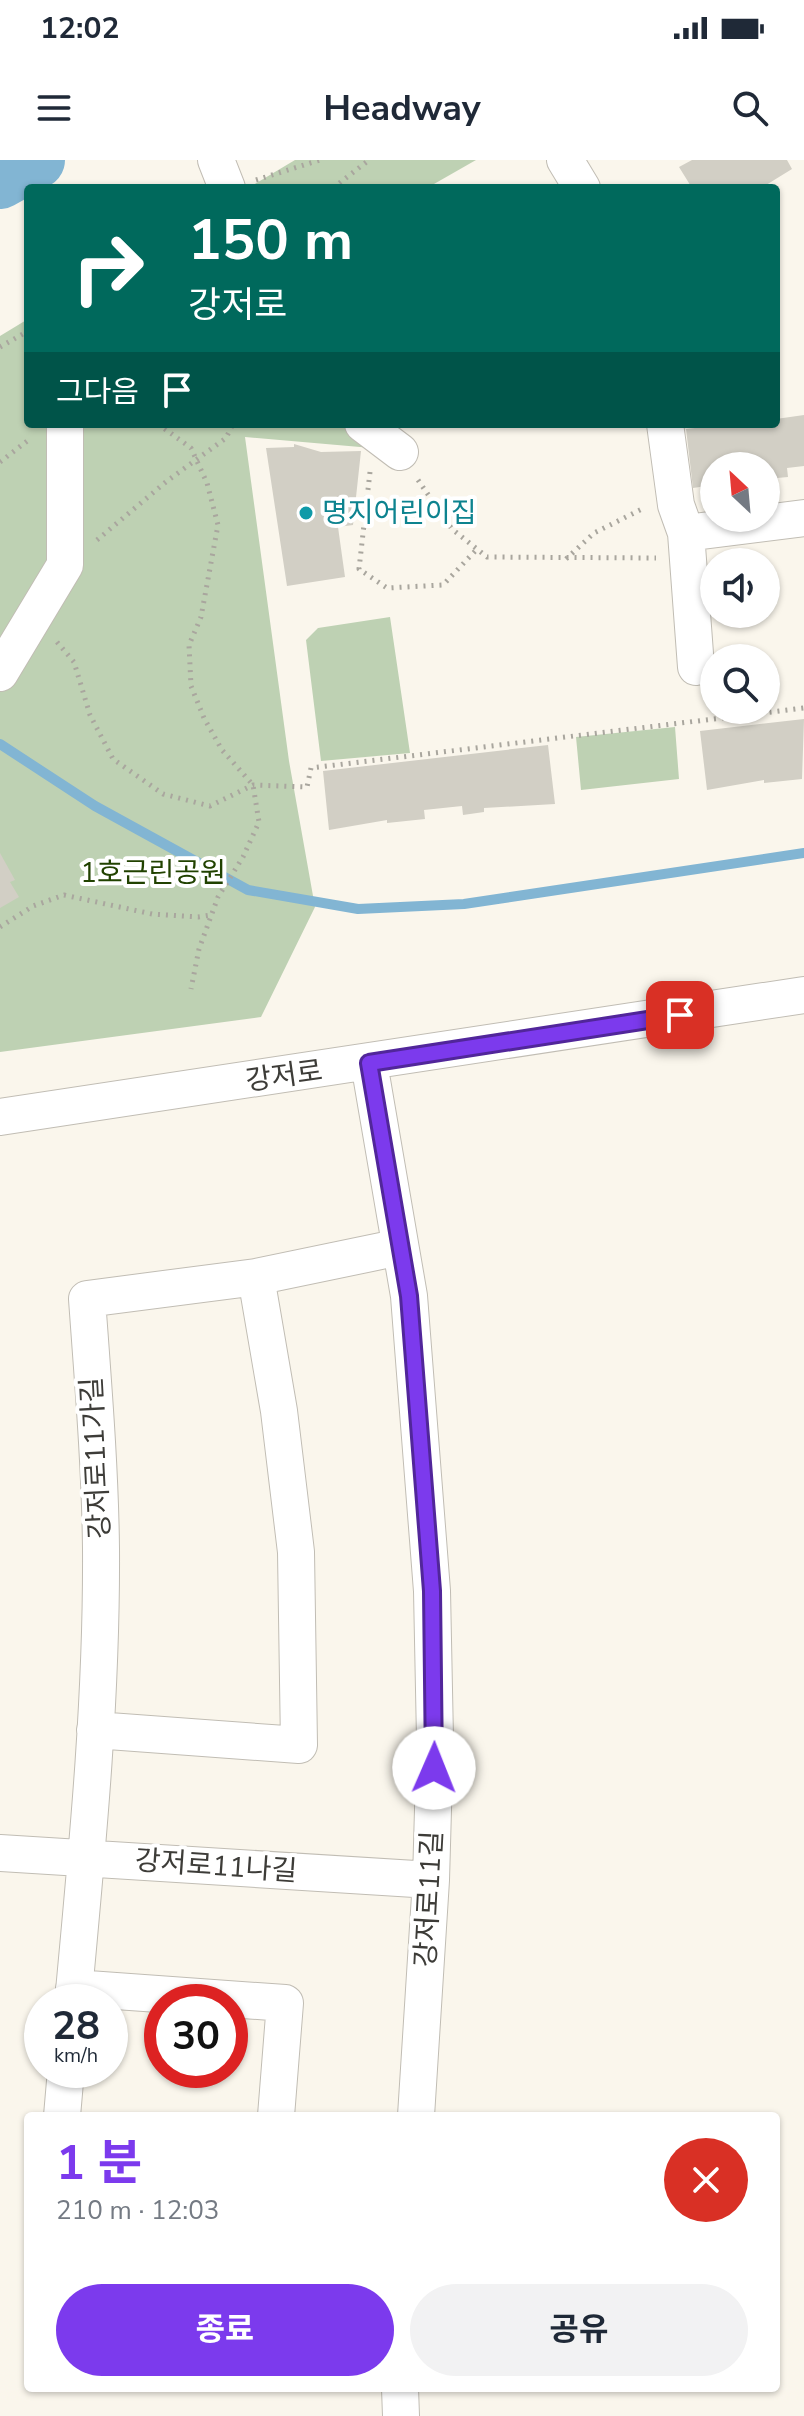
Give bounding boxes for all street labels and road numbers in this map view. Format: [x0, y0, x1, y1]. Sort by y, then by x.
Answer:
street label: 강저로 [243, 1052, 325, 1100]
street label: 강저로11가길 [73, 1376, 119, 1540]
street label: 강저로11길 [406, 1830, 452, 1968]
street label: 강저로11나길 [134, 1841, 298, 1891]

